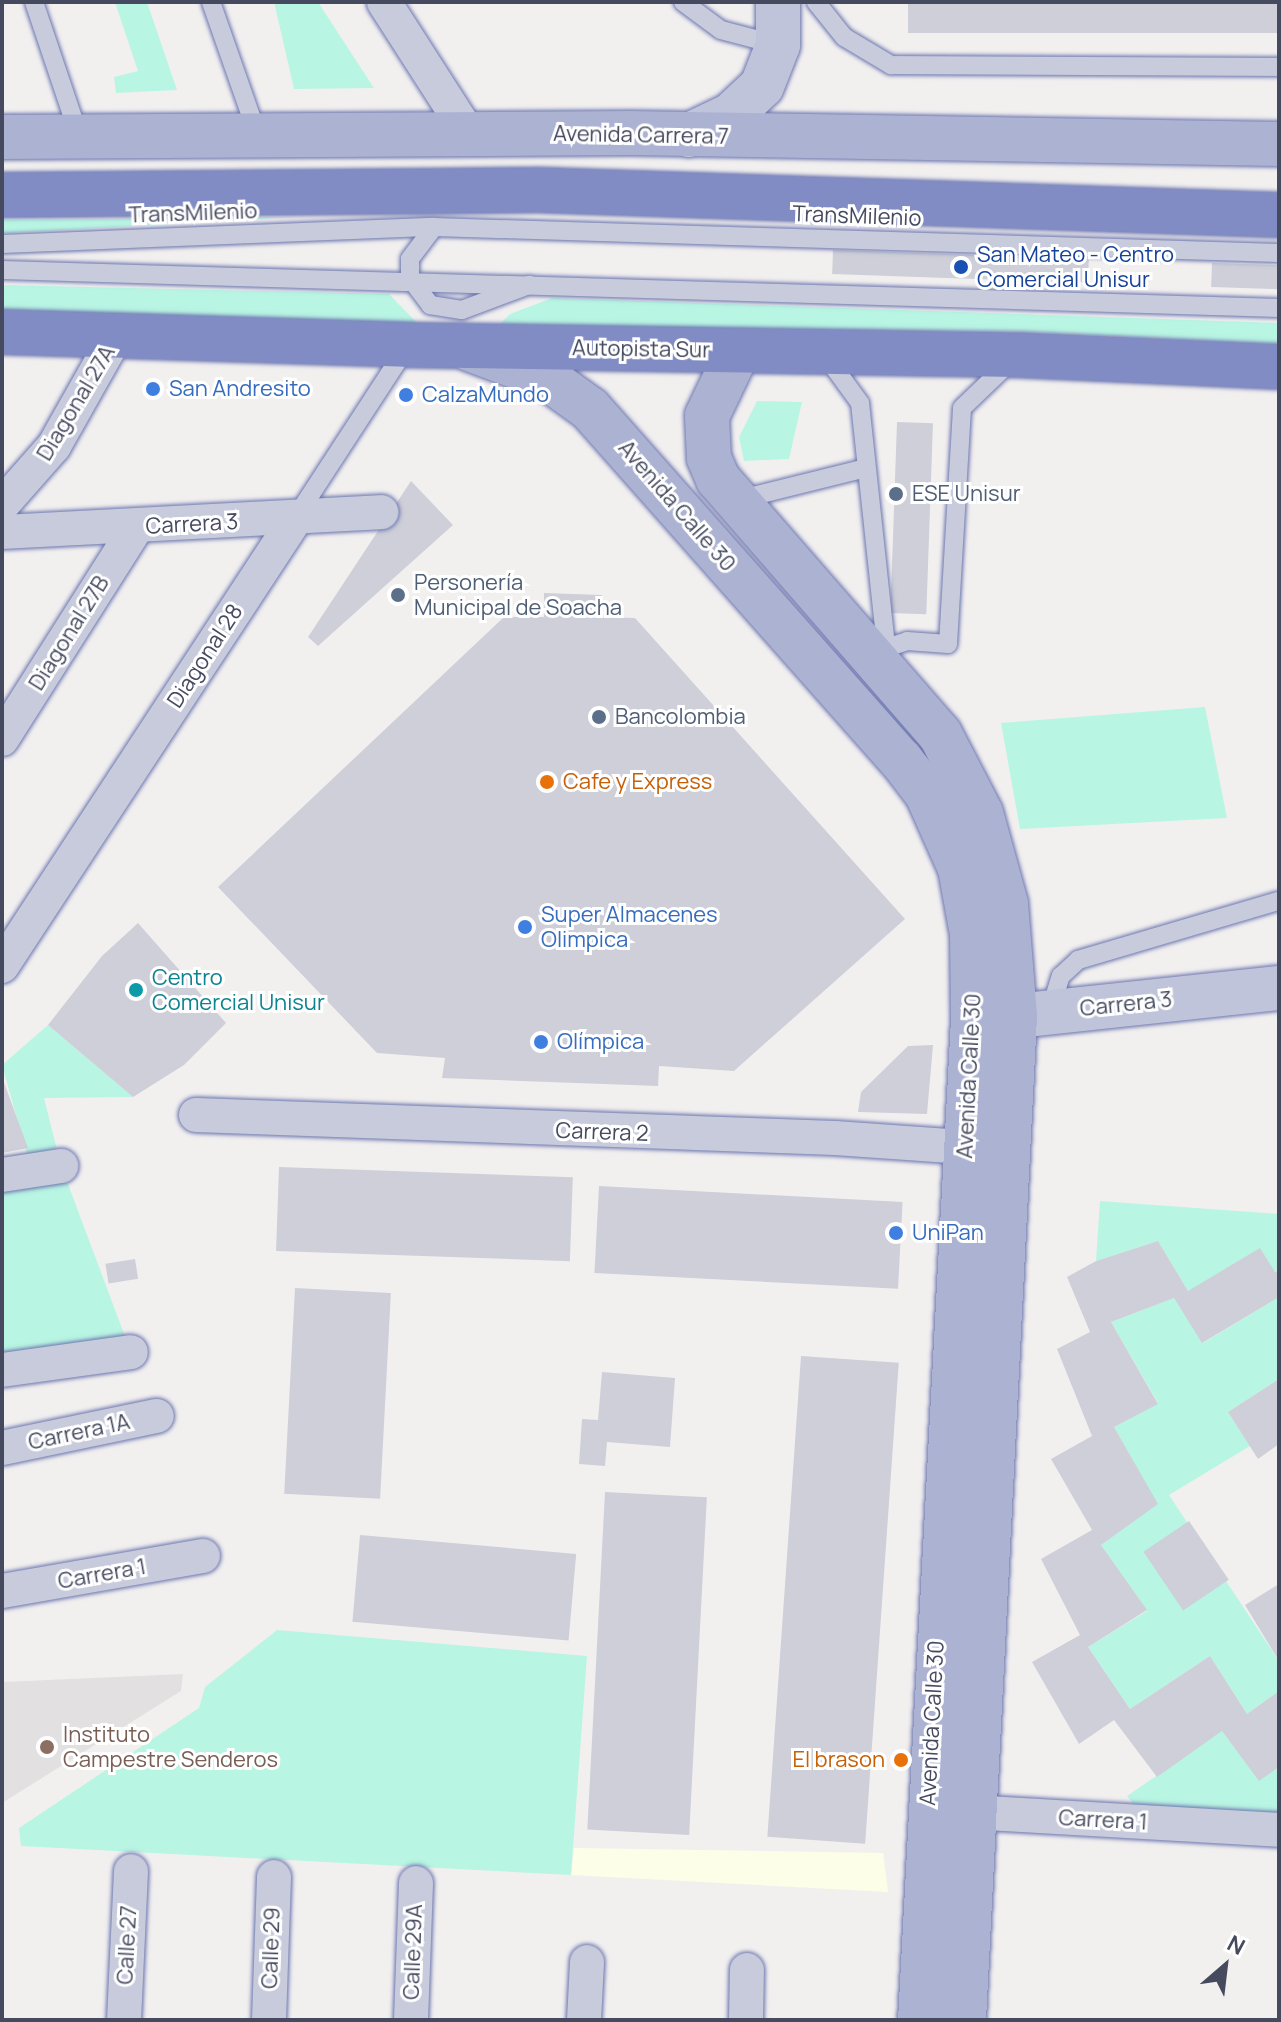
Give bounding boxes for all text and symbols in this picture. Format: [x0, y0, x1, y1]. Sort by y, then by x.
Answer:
street label: Avenida Carrera 7 [553, 120, 729, 150]
street label: TransMilenio [128, 198, 258, 228]
street label: TransMilenio [792, 201, 922, 231]
place label: San Mateo - Centro Comercial Unisur [977, 241, 1174, 292]
marker: San Mateo - Centro Comercial Unisur [952, 258, 970, 276]
street label: Autopista Sur [572, 335, 710, 363]
street label: Diagonal 27A [31, 341, 121, 465]
place label: San Andresito [169, 376, 311, 402]
marker: San Andresito [144, 380, 162, 398]
place label: CalzaMundo [422, 382, 549, 408]
marker: CalzaMundo [397, 386, 415, 404]
street label: Avenida Calle 30 [613, 435, 741, 577]
place label: ESE Unisur [912, 481, 1021, 507]
marker: ESE Unisur [887, 485, 905, 503]
street label: Carrera 3 [145, 508, 239, 540]
place label: Personería Municipal de Soacha [414, 569, 622, 620]
street label: Diagonal 27B [23, 571, 115, 695]
marker: Personería Municipal de Soacha [389, 586, 407, 604]
street label: Diagonal 28 [162, 599, 248, 713]
place label: Bancolombia [615, 704, 746, 730]
marker: Bancolombia [590, 708, 608, 726]
place label: Cafe y Express [563, 769, 712, 795]
marker: Cafe y Express [538, 773, 556, 791]
place label: Super Almacenes Olimpica [541, 901, 718, 952]
marker: Super Almacenes Olimpica [516, 918, 534, 936]
place label: Centro Comercial Unisur [152, 964, 325, 1016]
marker: Centro Comercial Unisur [127, 981, 145, 999]
street label: Carrera 3 [1079, 986, 1173, 1022]
street label: Avenida Calle 30 [951, 993, 987, 1159]
place label: Olímpica [557, 1029, 644, 1055]
marker: Olímpica [532, 1033, 550, 1051]
street label: Carrera 2 [555, 1117, 649, 1147]
place label: UniPan [912, 1220, 984, 1246]
marker: UniPan [887, 1224, 905, 1242]
street label: Carrera 1A [26, 1408, 132, 1456]
street label: Carrera 1 [56, 1553, 148, 1595]
street label: Avenida Calle 30 [914, 1640, 950, 1806]
place label: Instituto Campestre Senderos [63, 1721, 278, 1772]
marker: Instituto Campestre Senderos [38, 1738, 56, 1756]
place label: El brason [793, 1747, 885, 1773]
marker: El brason [892, 1751, 910, 1769]
street label: Carrera 1 [1058, 1804, 1148, 1836]
street label: Calle 29A [398, 1904, 428, 2000]
street label: Calle 27 [112, 1905, 142, 1985]
street label: Calle 29 [256, 1907, 286, 1989]
north arrow [1185, 1926, 1265, 2006]
text: N [1222, 1928, 1250, 1962]

